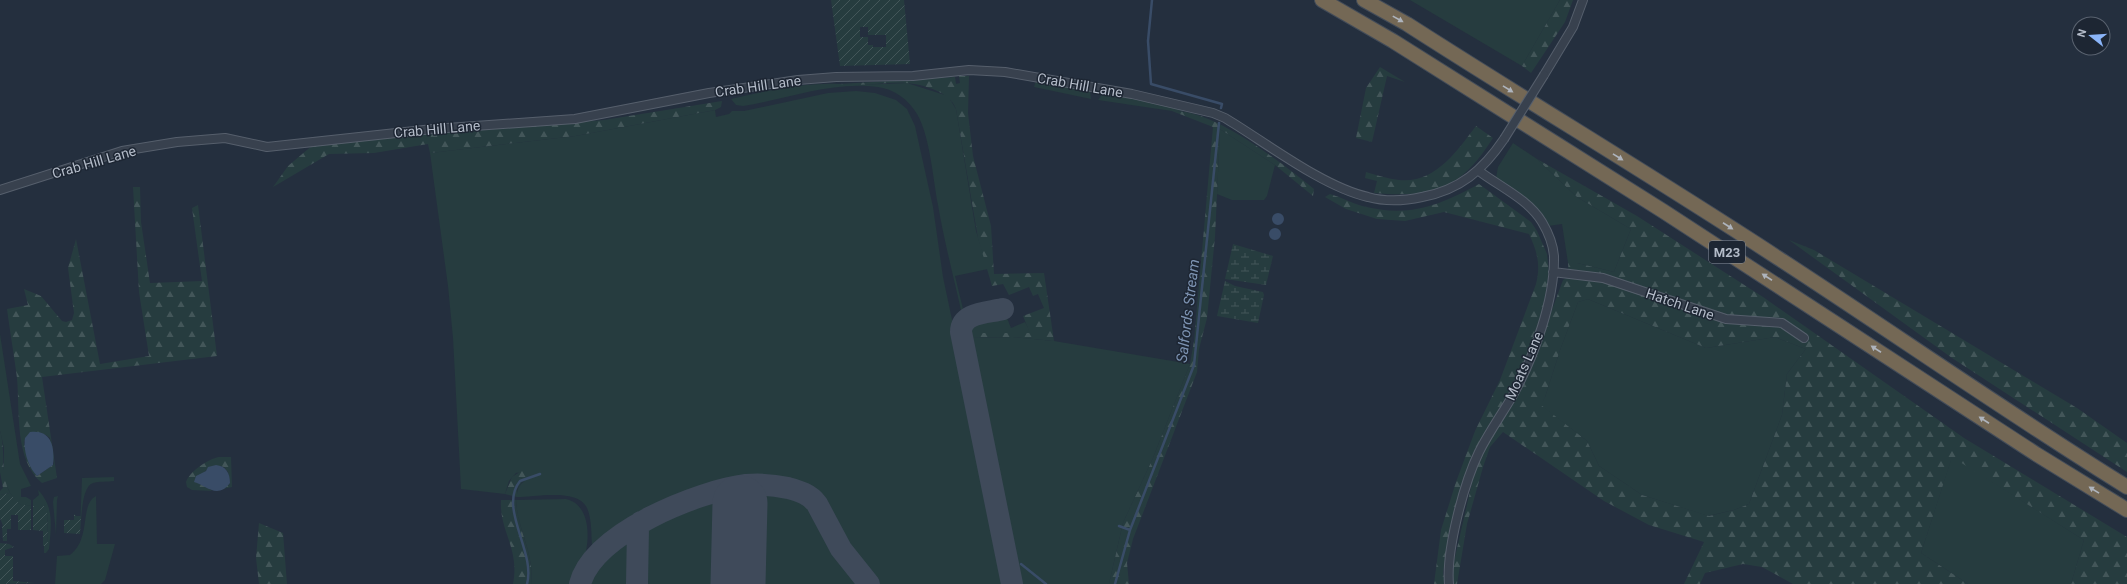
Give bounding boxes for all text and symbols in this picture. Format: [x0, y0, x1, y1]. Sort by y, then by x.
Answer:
one-way arrow [1392, 16, 1404, 23]
north arrow [2071, 16, 2111, 56]
text: N [2075, 27, 2089, 39]
street label: Crab Hill Lane [1036, 70, 1124, 100]
street label: Crab Hill Lane [714, 72, 802, 100]
one-way arrow [1502, 85, 1514, 92]
street label: Crab Hill Lane [393, 117, 481, 141]
street label: Crab Hill Lane [50, 142, 138, 182]
one-way arrow [1613, 153, 1623, 161]
one-way arrow [1722, 223, 1734, 230]
road number: M23 [1709, 241, 1745, 263]
water label: Salfords Stream [1173, 258, 1203, 364]
one-way arrow [1761, 274, 1773, 281]
street label: Hatch Lane [1644, 285, 1716, 323]
street label: Moats Lane [1502, 329, 1546, 403]
one-way arrow [1870, 345, 1881, 352]
one-way arrow [1979, 416, 1989, 424]
one-way arrow [2088, 486, 2100, 493]

